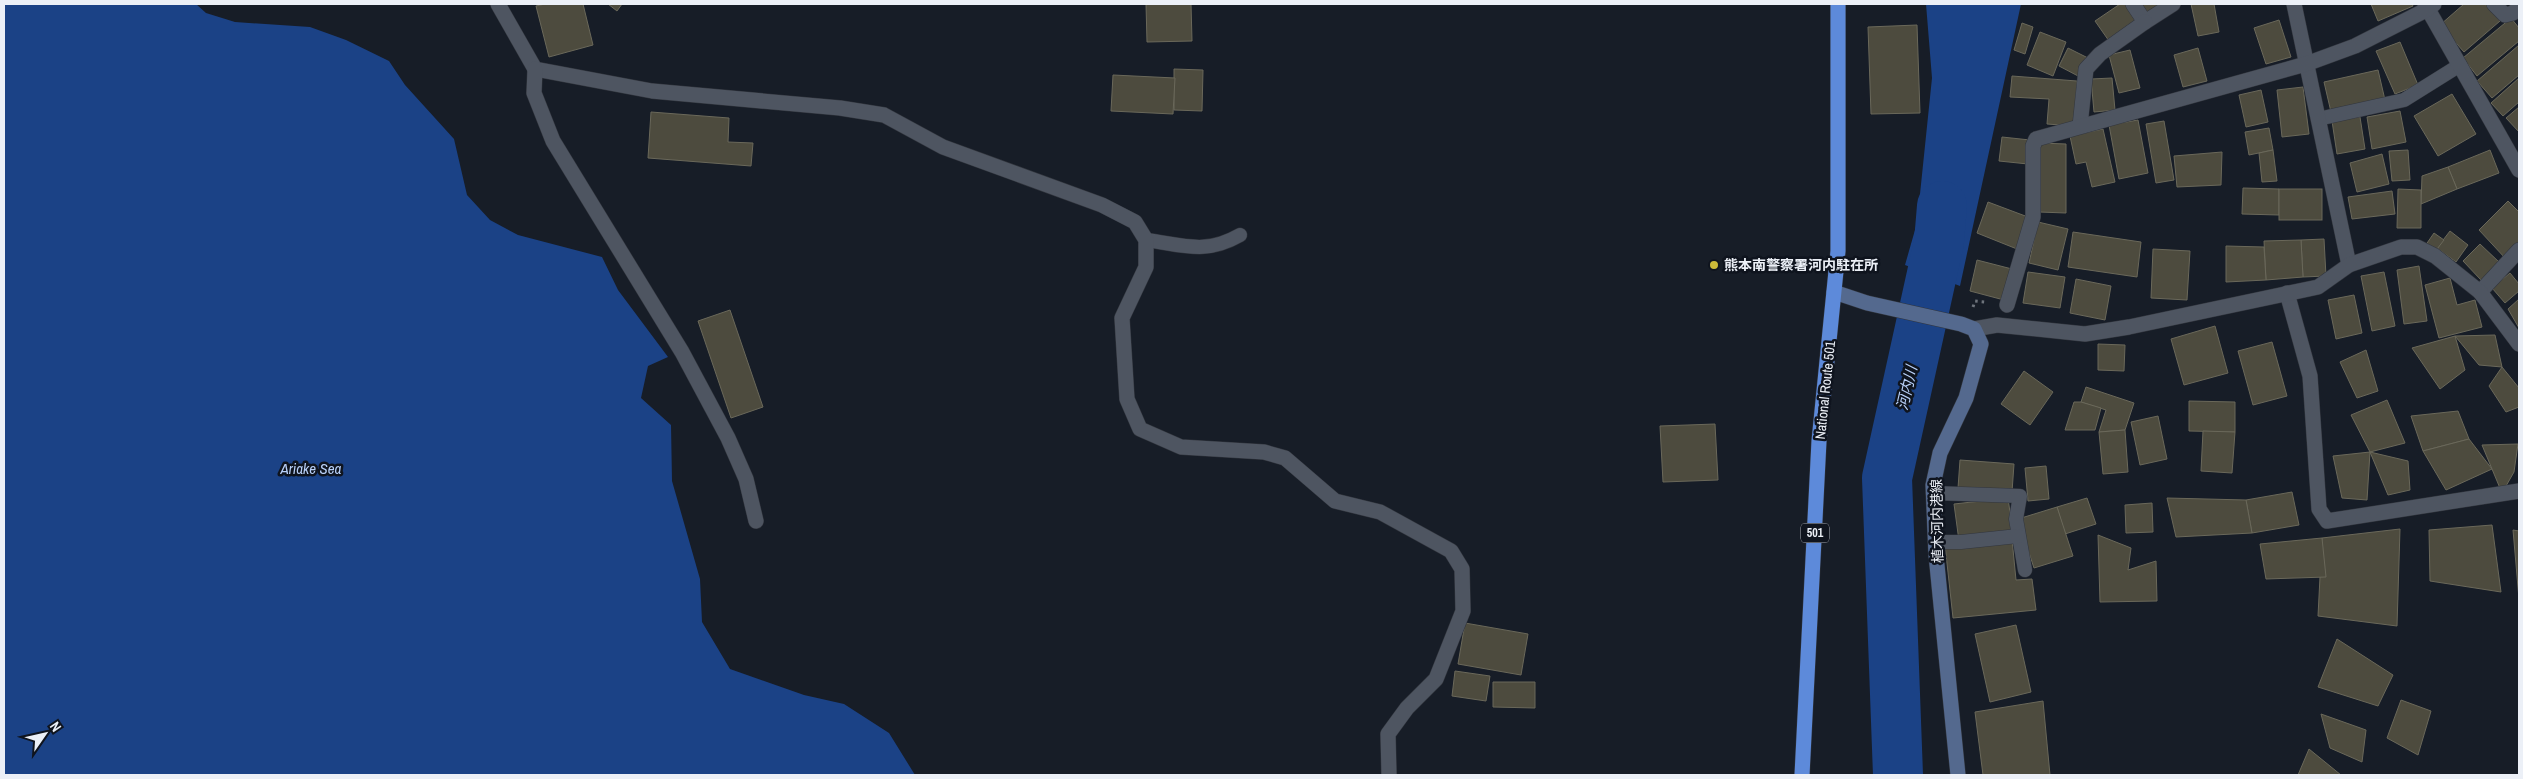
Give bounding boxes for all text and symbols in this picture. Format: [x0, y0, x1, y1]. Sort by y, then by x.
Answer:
place label: 熊本南警察署河内駐在所 [1724, 256, 1878, 274]
marker: 熊本南警察署河内駐在所 [1708, 259, 1720, 271]
street label: National Route 501 [1811, 339, 1839, 440]
water label: 河内川 [1891, 362, 1922, 412]
water label: Ariake Sea [280, 458, 342, 479]
street label: 植木河内港線 [1927, 479, 1947, 563]
road number: 501 [1801, 524, 1829, 542]
north arrow [20, 709, 70, 759]
text: N [46, 718, 66, 735]

